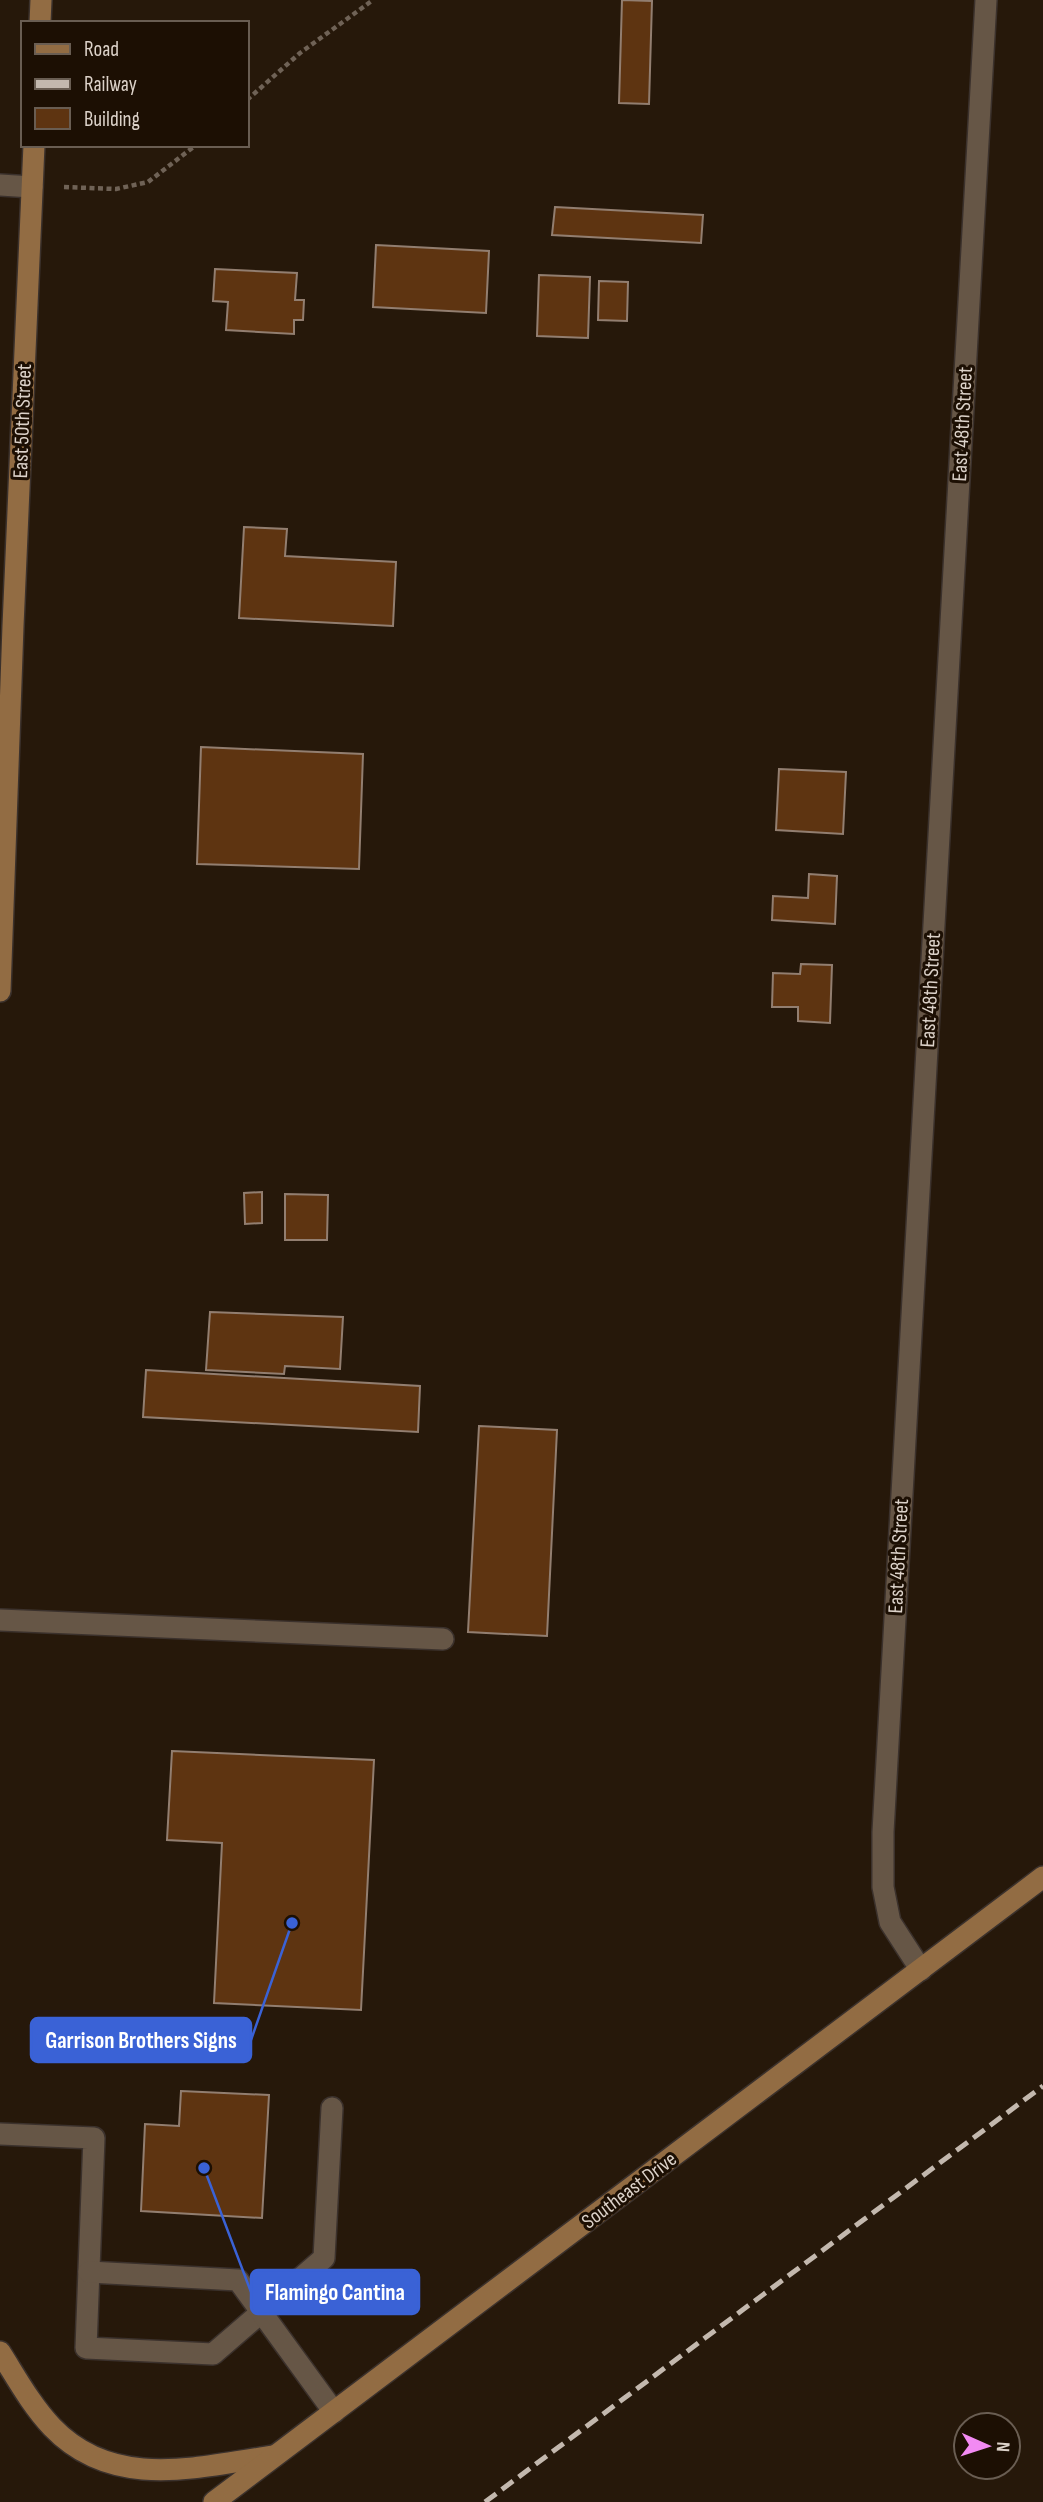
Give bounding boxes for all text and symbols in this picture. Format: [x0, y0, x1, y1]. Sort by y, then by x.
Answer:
legend [21, 21, 248, 147]
text: Road [84, 37, 119, 62]
text: Railway [84, 72, 137, 97]
text: Building [84, 107, 140, 132]
street label: East 50th Street [8, 363, 37, 479]
street label: East 48th Street [947, 366, 978, 482]
street label: East 48th Street [915, 932, 946, 1048]
street label: East 48th Street [883, 1498, 914, 1614]
callout: Garrison Brothers Signs [31, 2018, 251, 2062]
text: Garrison Brothers Signs [45, 2027, 237, 2055]
street label: Southeast Drive [577, 2147, 682, 2234]
callout: Flamingo Cantina [251, 2270, 419, 2314]
text: Flamingo Cantina [265, 2279, 405, 2307]
north arrow [952, 2411, 1022, 2481]
text: N [991, 2441, 1014, 2452]

